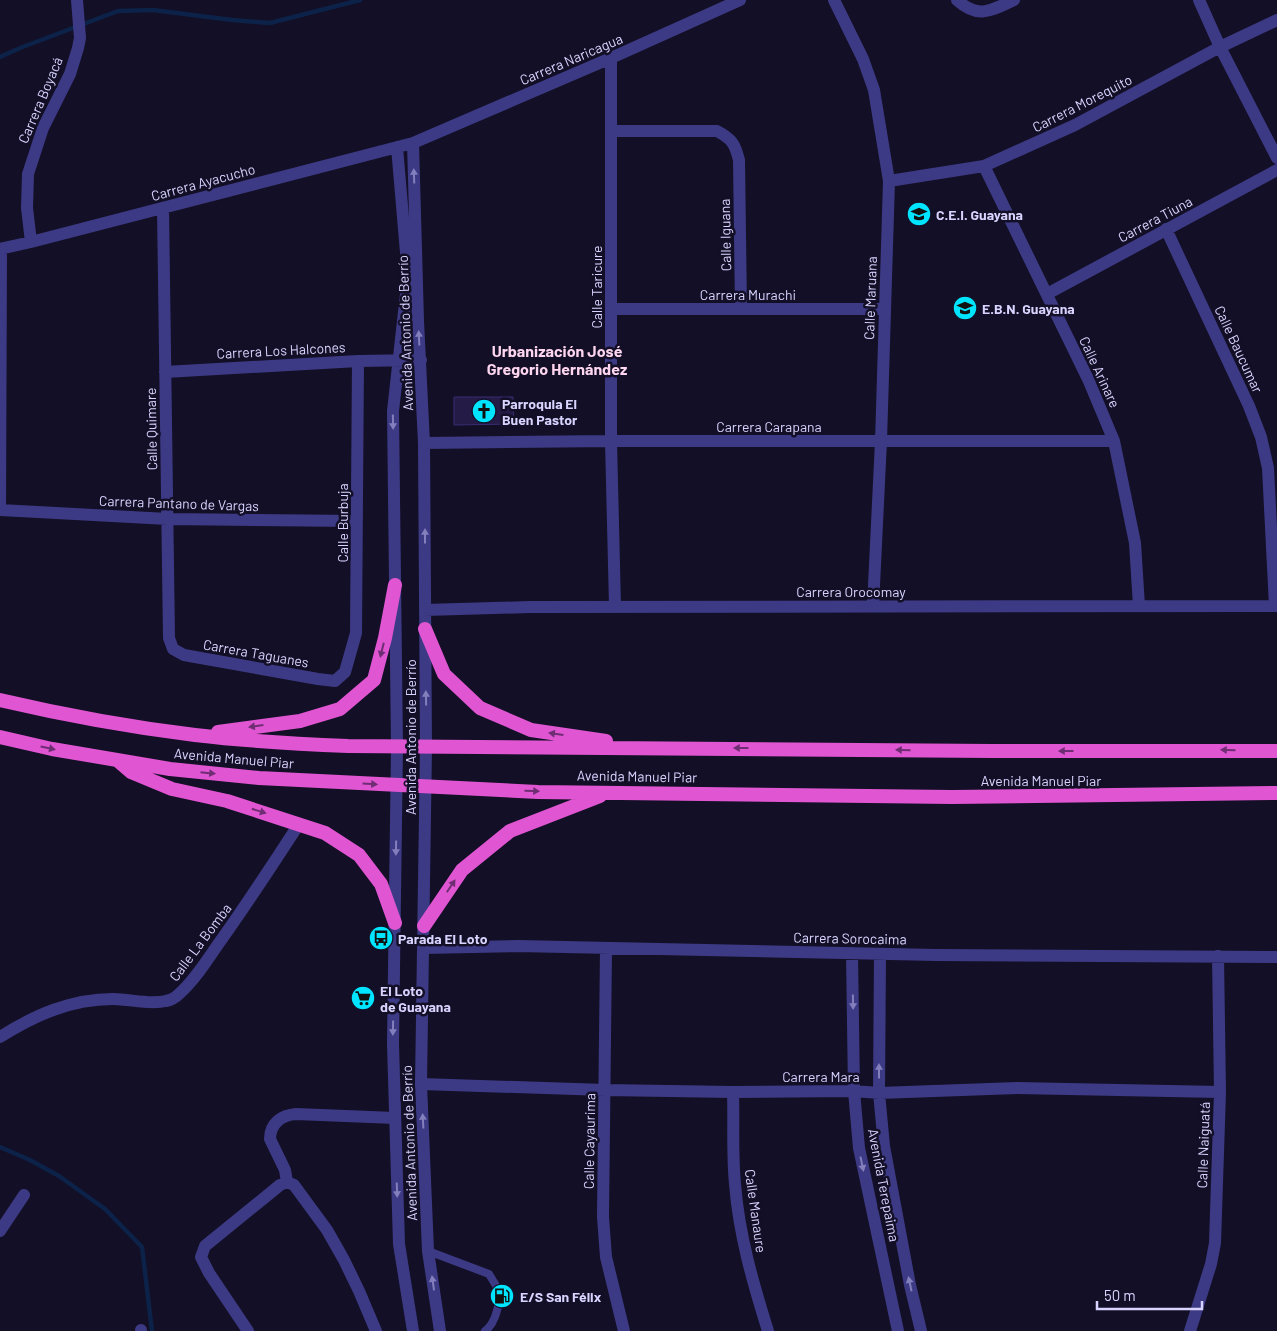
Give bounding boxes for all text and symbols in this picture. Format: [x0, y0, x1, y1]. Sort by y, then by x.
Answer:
street label: Carrera Naricagua [517, 30, 625, 88]
street label: Carrera Boyacá [14, 54, 66, 146]
street label: Carrera Morequito [1029, 71, 1135, 135]
street label: Carrera Ayacucho [149, 160, 257, 204]
one-way arrow [410, 168, 418, 184]
street label: Carrera Tiuna [1115, 192, 1195, 246]
street label: Calle Iguana [716, 198, 734, 272]
school or university icon: C.E.I. Guayana [906, 201, 932, 227]
place label: C.E.I. Guayana [936, 206, 1023, 223]
street label: Calle Taricure [588, 245, 605, 329]
street label: Avenida Antonio de Berrío [394, 255, 416, 411]
street label: Calle Maruana [860, 256, 880, 340]
street label: Carrera Murachi [700, 286, 796, 303]
school or university icon: E.B.N. Guayana [952, 295, 978, 321]
place label: E.B.N. Guayana [982, 300, 1075, 317]
street label: Calle Baucumar [1211, 303, 1267, 395]
one-way arrow [415, 330, 423, 346]
street label: Calle Arinare [1076, 334, 1124, 410]
street label: Carrera Los Halcones [216, 338, 346, 362]
district label: Urbanización José Gregorio Hernández [487, 341, 627, 378]
street label: Calle Quimare [142, 388, 160, 470]
place label: Parroquia El Buen Pastor [502, 395, 578, 428]
church icon: Parroquia El Buen Pastor [471, 398, 497, 424]
one-way arrow [390, 414, 398, 430]
street label: Carrera Carapana [716, 418, 822, 435]
street label: Calle Burbuja [334, 483, 351, 563]
street label: Carrera Pantano de Vargas [99, 492, 260, 514]
one-way arrow [421, 528, 429, 544]
street label: Carrera Orocomay [796, 583, 906, 600]
street label: Carrera Taguanes [202, 635, 310, 671]
one-way arrow [378, 642, 386, 657]
street label: Avenida Antonio de Berrío [402, 659, 419, 815]
one-way arrow [422, 690, 430, 706]
one-way arrow [248, 723, 264, 731]
one-way arrow [547, 729, 563, 737]
one-way arrow [40, 744, 55, 752]
street label: Avenida Manuel Piar [173, 744, 295, 772]
one-way arrow [733, 744, 749, 752]
one-way arrow [895, 746, 911, 754]
one-way arrow [1220, 746, 1236, 754]
one-way arrow [1058, 747, 1074, 755]
street label: Avenida Manuel Piar [577, 766, 697, 786]
one-way arrow [200, 769, 216, 777]
street label: Avenida Manuel Piar [981, 772, 1101, 789]
one-way arrow [362, 780, 378, 788]
one-way arrow [525, 788, 541, 796]
one-way arrow [252, 807, 267, 815]
one-way arrow [392, 840, 400, 856]
one-way arrow [446, 879, 456, 893]
street label: Calle La Bomba [165, 900, 235, 984]
bus stop icon: Parada El Loto [368, 925, 394, 951]
street label: Carrera Sorocaima [793, 929, 907, 947]
place label: Parada El Loto [398, 930, 488, 947]
place label: El Loto de Guayana [380, 982, 451, 1015]
supermarket icon: El Loto de Guayana [350, 985, 376, 1011]
one-way arrow [849, 994, 857, 1010]
one-way arrow [389, 1020, 397, 1036]
one-way arrow [875, 1063, 883, 1079]
street label: Avenida Antonio de Berrío [398, 1065, 420, 1221]
street label: Carrera Mara [782, 1068, 860, 1085]
street label: Calle Cayaurima [580, 1093, 598, 1189]
street label: Calle Naiguatá [1193, 1101, 1213, 1189]
one-way arrow [418, 1112, 426, 1128]
street label: Avenida Terepaima [865, 1127, 903, 1243]
one-way arrow [859, 1156, 867, 1172]
street label: Calle Manaure [742, 1168, 770, 1254]
one-way arrow [394, 1183, 402, 1199]
one-way arrow [429, 1274, 437, 1290]
one-way arrow [906, 1276, 914, 1291]
scale bar [1097, 1278, 1202, 1310]
fuel station icon: E/S San Félix [489, 1283, 515, 1309]
text: 50 m [1104, 1286, 1136, 1304]
place label: E/S San Félix [520, 1288, 602, 1305]

